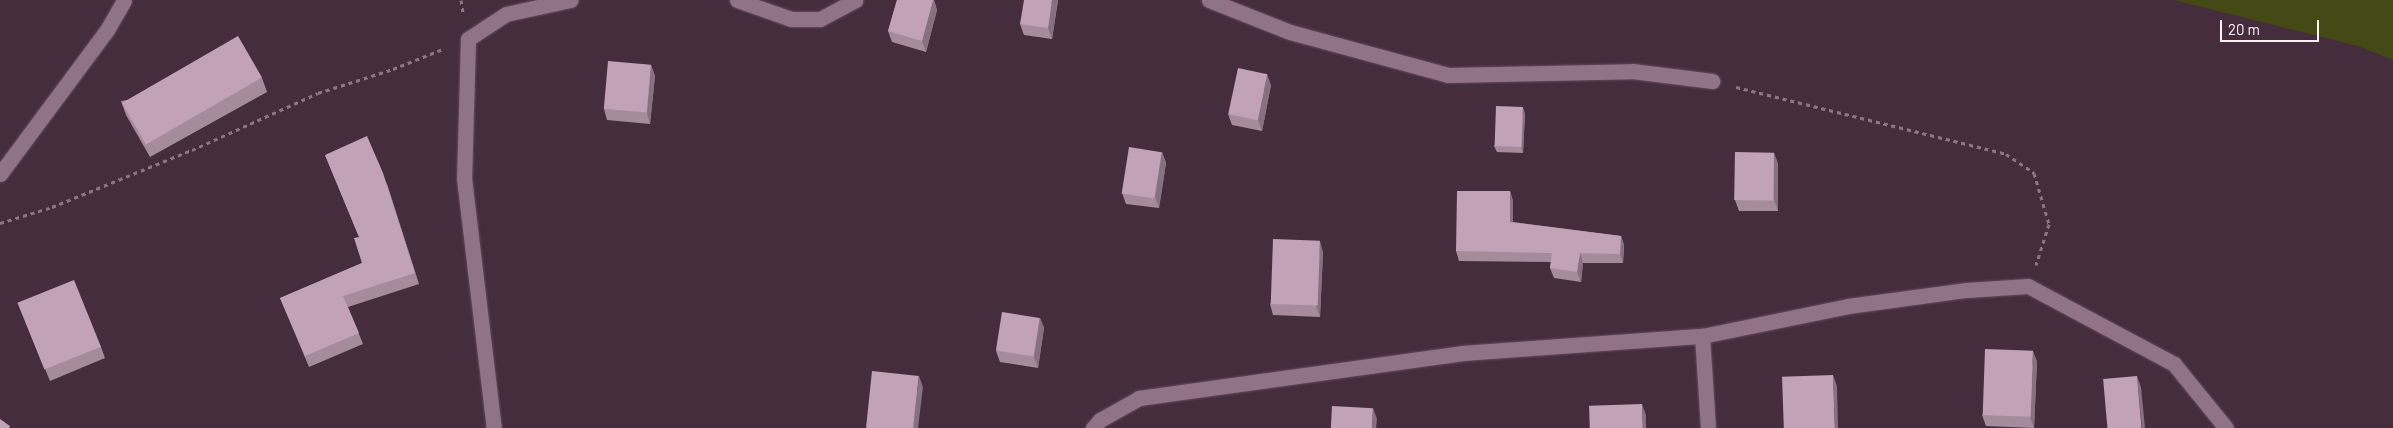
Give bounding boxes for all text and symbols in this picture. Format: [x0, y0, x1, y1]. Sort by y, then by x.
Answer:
scale bar [2223, 10, 2322, 42]
text: 20 m [2228, 20, 2260, 38]

